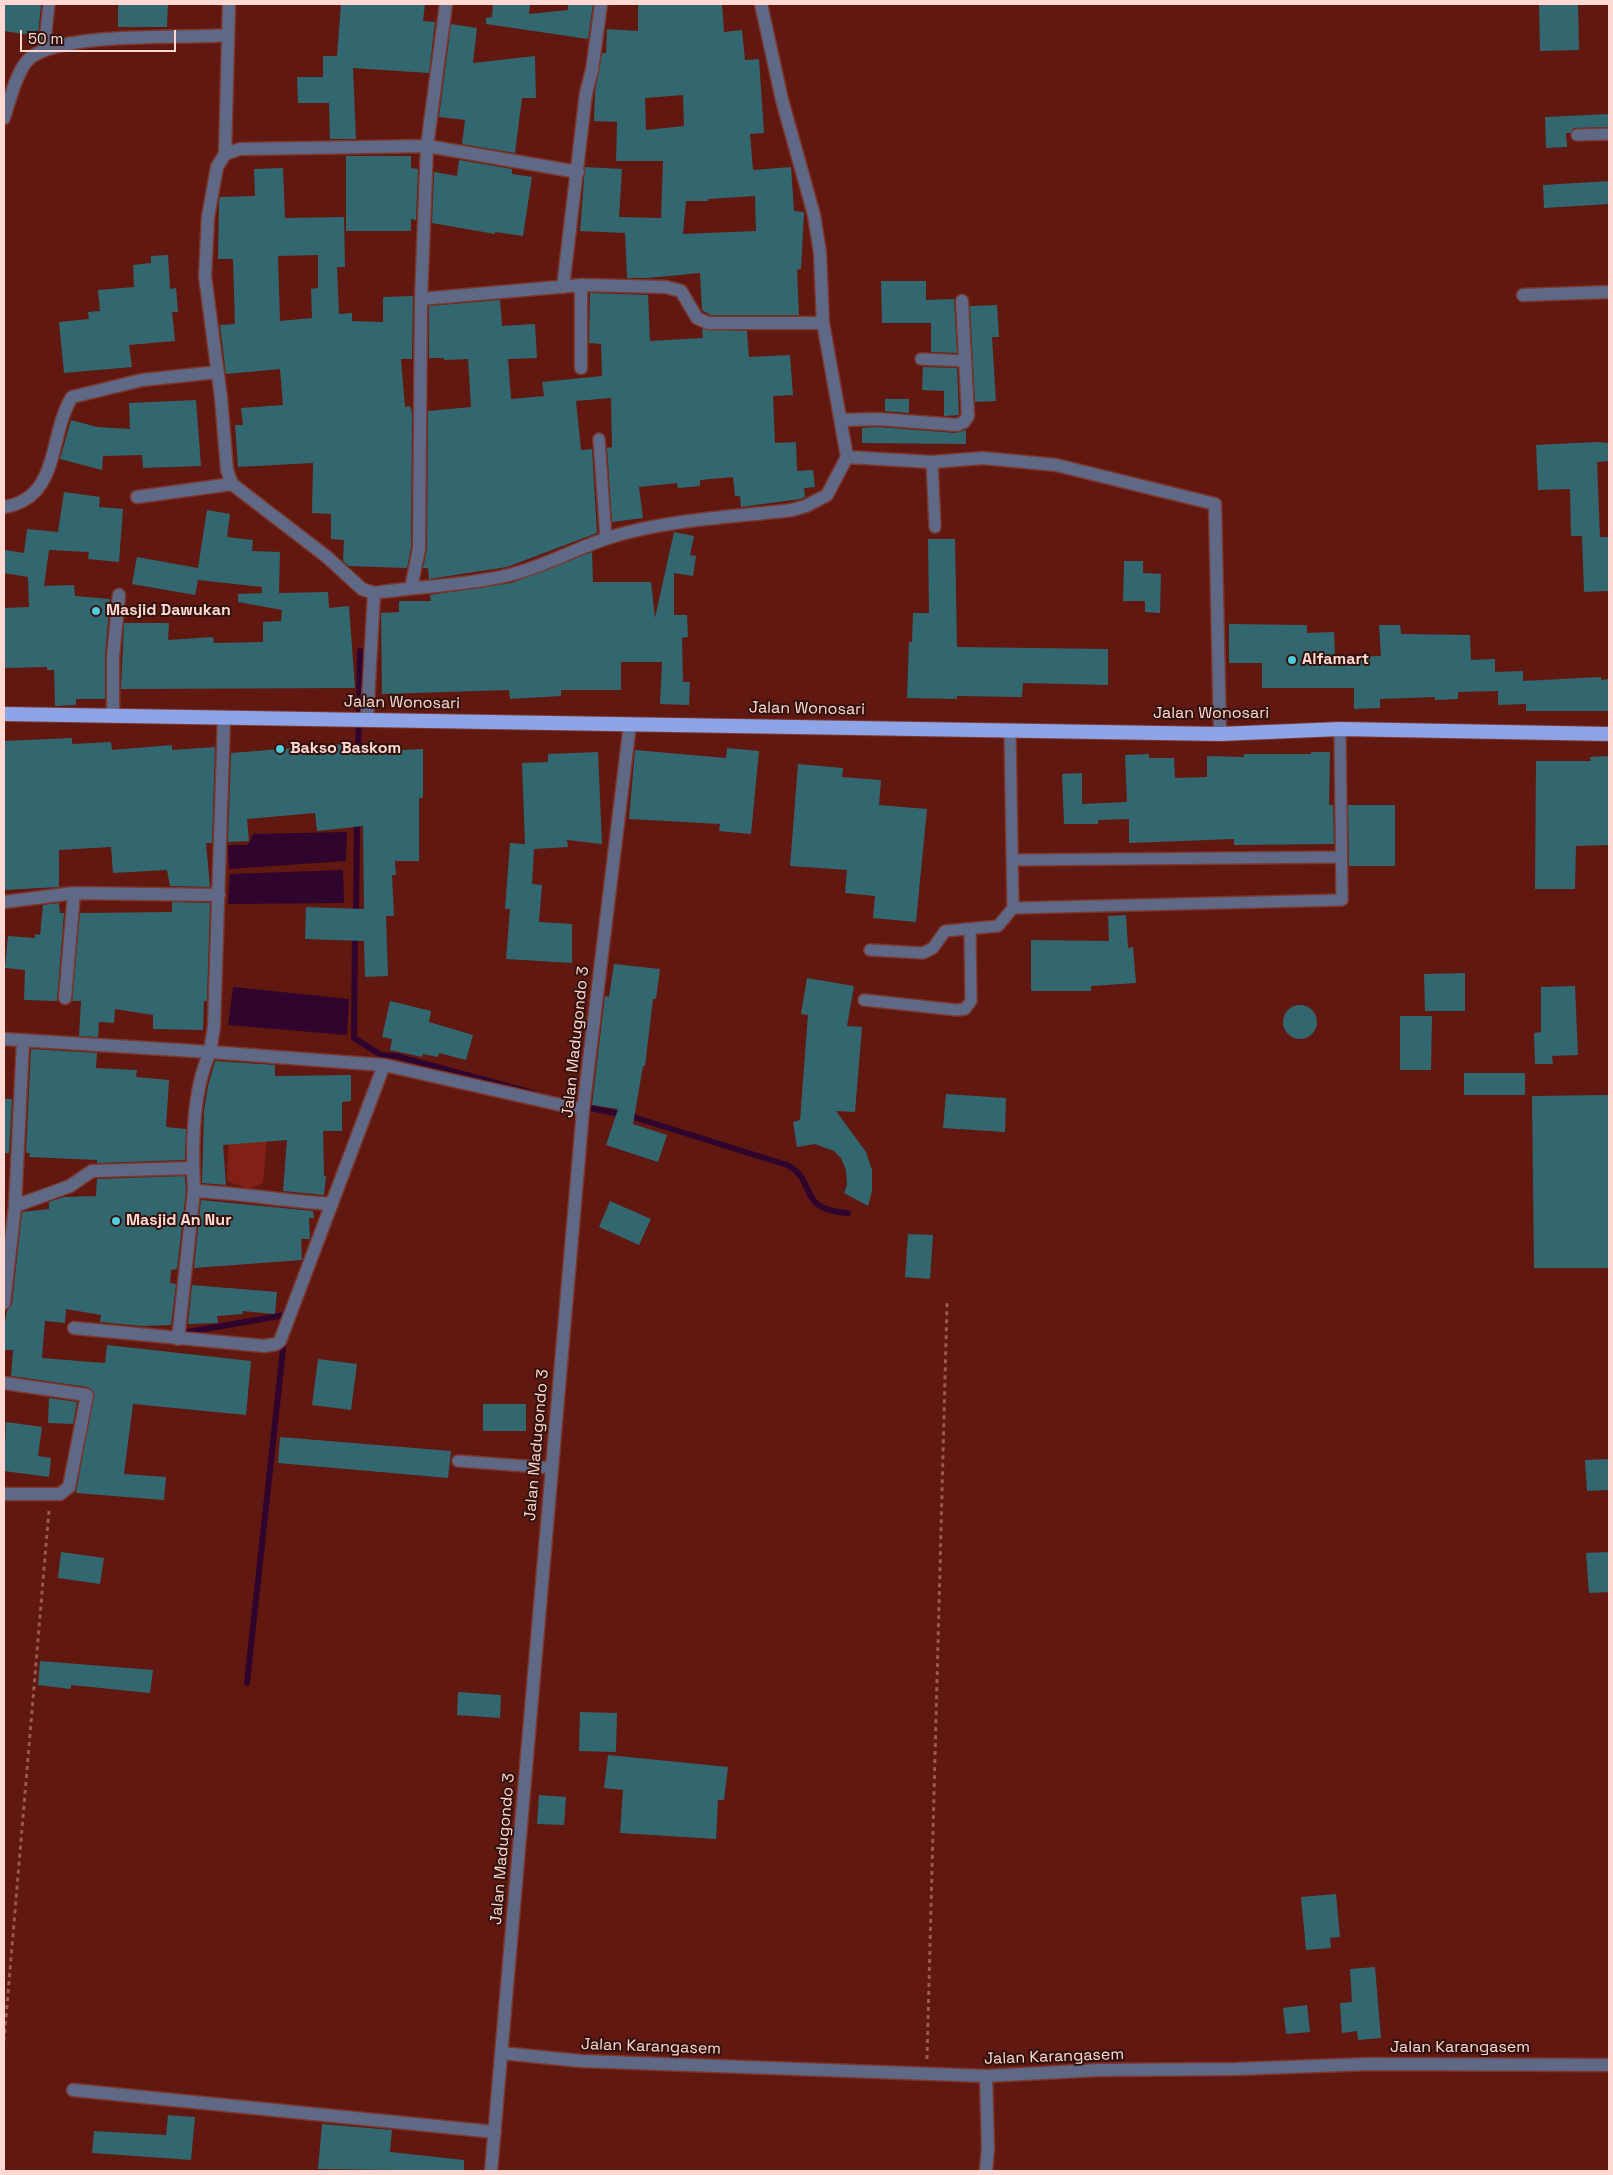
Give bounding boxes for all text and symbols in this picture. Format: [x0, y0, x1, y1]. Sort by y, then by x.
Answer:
scale bar [22, 20, 179, 52]
text: 50 m [28, 29, 63, 48]
place label: Masjid Dawukan [106, 601, 231, 621]
marker: Masjid Dawukan [90, 605, 102, 617]
place label: Alfamart [1302, 650, 1369, 670]
marker: Alfamart [1286, 654, 1298, 666]
street label: Jalan Wonosari [344, 692, 460, 714]
street label: Jalan Wonosari [749, 698, 865, 720]
street label: Jalan Wonosari [1153, 704, 1269, 724]
place label: Bakso Baskom [290, 739, 401, 759]
marker: Bakso Baskom [274, 743, 286, 755]
street label: Jalan Madugondo 3 [558, 965, 594, 1119]
place label: Masjid An Nur [126, 1211, 231, 1231]
marker: Masjid An Nur [110, 1215, 122, 1227]
street label: Jalan Madugondo 3 [521, 1368, 553, 1522]
street label: Jalan Madugondo 3 [487, 1772, 519, 1926]
street label: Jalan Karangasem [581, 2035, 721, 2059]
street label: Jalan Karangasem [1390, 2038, 1530, 2058]
street label: Jalan Karangasem [984, 2045, 1124, 2069]

